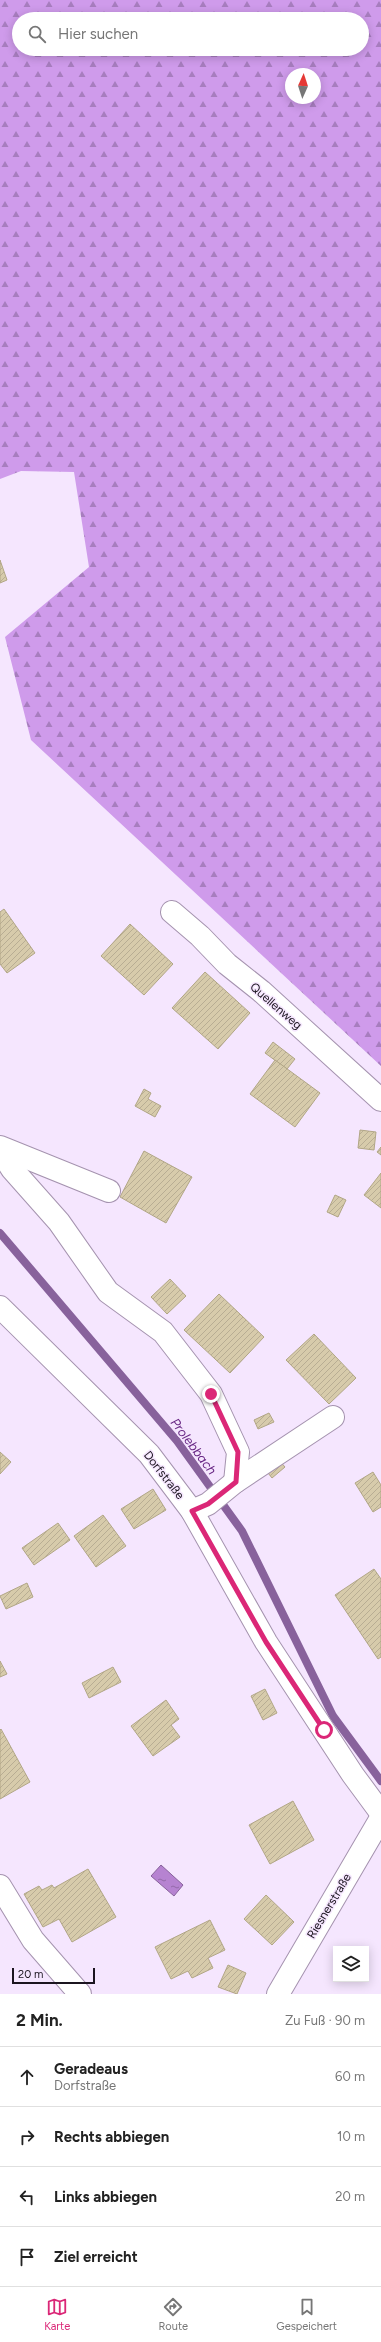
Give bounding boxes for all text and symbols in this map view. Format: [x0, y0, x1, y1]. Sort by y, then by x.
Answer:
search box [12, 12, 369, 56]
icon: search [26, 23, 48, 45]
text: Hier suchen [58, 25, 138, 43]
north arrow [285, 68, 321, 104]
street label: Quellenweg [247, 980, 305, 1032]
route end [202, 1385, 220, 1403]
water label: Prolebbach [168, 1415, 220, 1477]
street label: Dorfstraße [141, 1448, 187, 1502]
route start [315, 1721, 333, 1739]
street label: Riesnerstraße [304, 1871, 354, 1941]
map controls [333, 1946, 369, 1982]
button: layers [333, 1946, 369, 1982]
scale bar [12, 1966, 95, 1985]
text: 20 m [18, 1968, 43, 1981]
text: 2 Min. [16, 2010, 63, 2030]
text: Zu Fuß · 90 m [285, 2013, 365, 2028]
text: Geradeaus [54, 2060, 128, 2078]
icon: ahead [16, 2066, 38, 2088]
text: 60 m [335, 2069, 365, 2084]
text: Dorfstraße [54, 2078, 116, 2093]
icon: right [16, 2126, 38, 2148]
text: Rechts abbiegen [54, 2128, 169, 2146]
text: 10 m [337, 2129, 365, 2144]
icon: left [16, 2186, 38, 2208]
text: Links abbiegen [54, 2188, 157, 2206]
text: 20 m [335, 2189, 365, 2204]
icon: arrive [16, 2246, 38, 2268]
text: Ziel erreicht [54, 2248, 138, 2266]
tab: Karte [44, 2296, 70, 2333]
tab: Route [158, 2296, 188, 2333]
tab: Gespeichert [276, 2296, 337, 2333]

